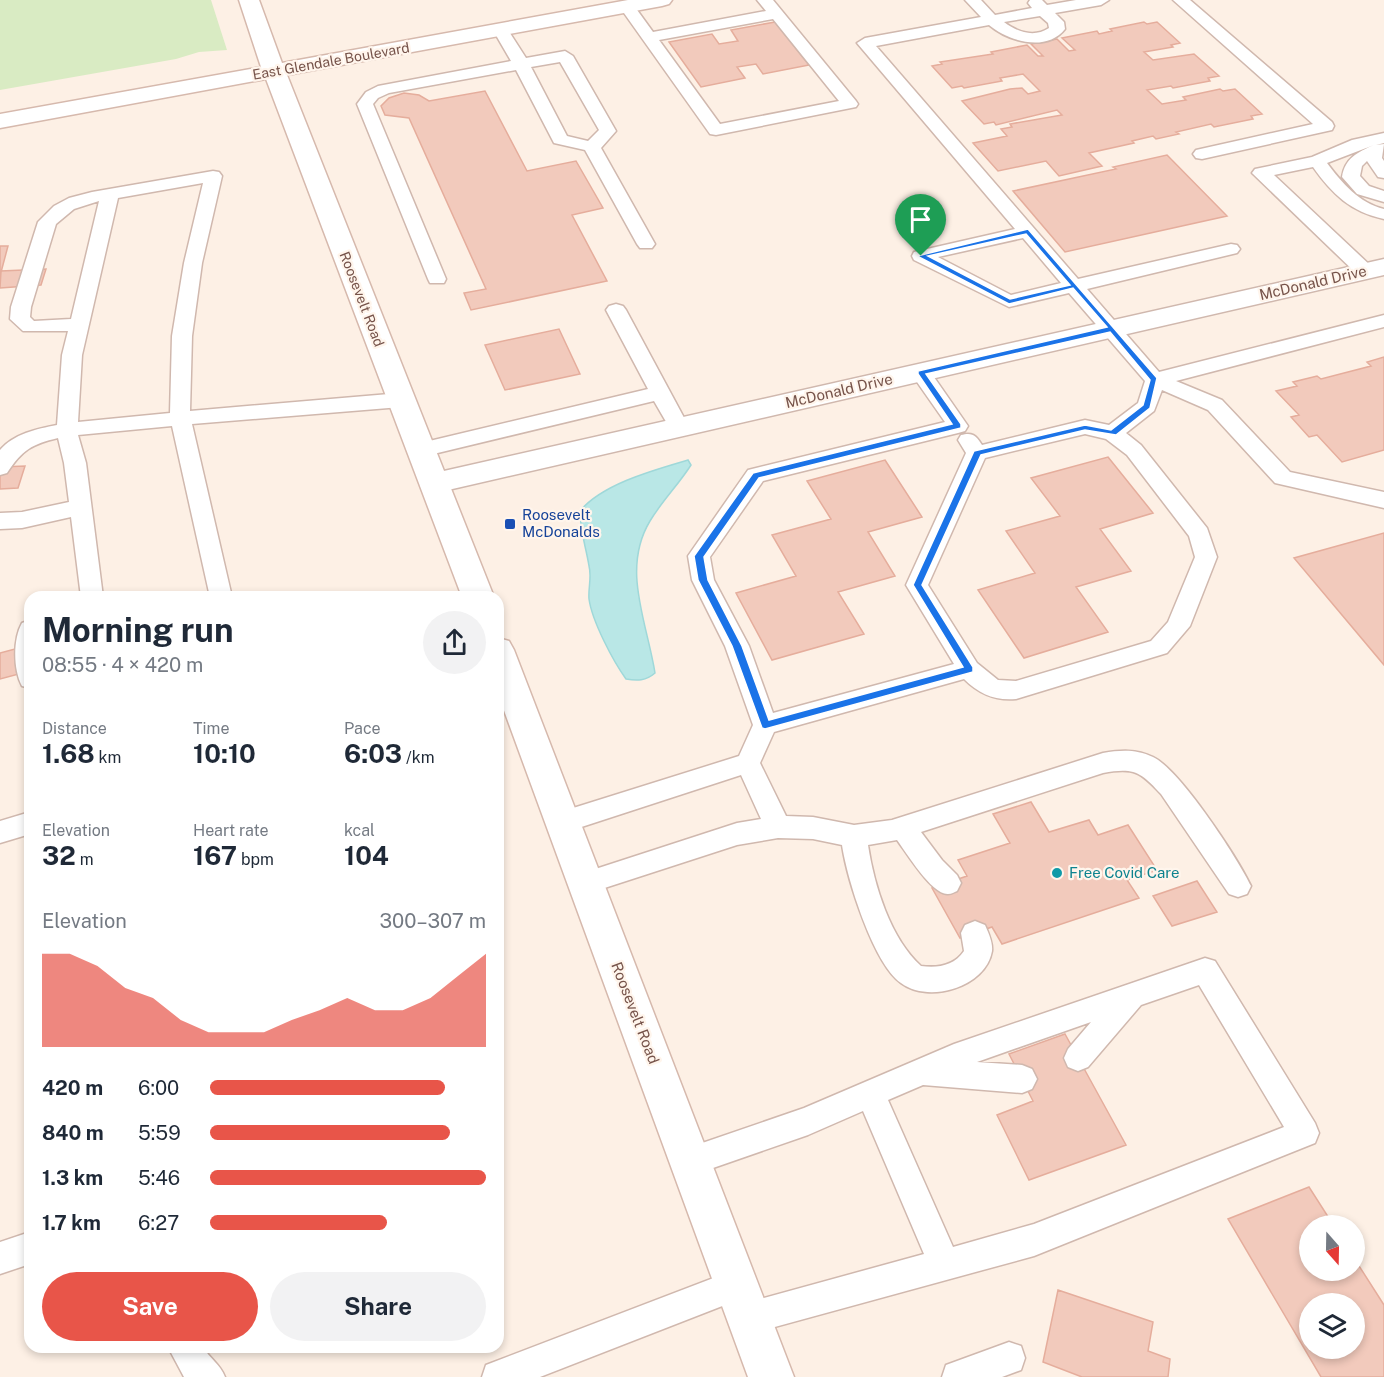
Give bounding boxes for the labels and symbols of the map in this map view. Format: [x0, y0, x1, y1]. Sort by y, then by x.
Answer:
street label: East Glendale Boulevard [251, 39, 411, 83]
pin [895, 194, 946, 256]
street label: Roosevelt Road [337, 249, 387, 349]
street label: McDonald Drive [1258, 262, 1368, 303]
street label: McDonald Drive [784, 370, 894, 411]
place label: Roosevelt McDonalds [522, 506, 600, 540]
marker: Roosevelt McDonalds [503, 517, 517, 531]
place label: Free Covid Care [1069, 864, 1179, 881]
marker: Free Covid Care [1050, 866, 1064, 880]
street label: Roosevelt Road [608, 960, 663, 1066]
north arrow [1299, 1215, 1365, 1281]

